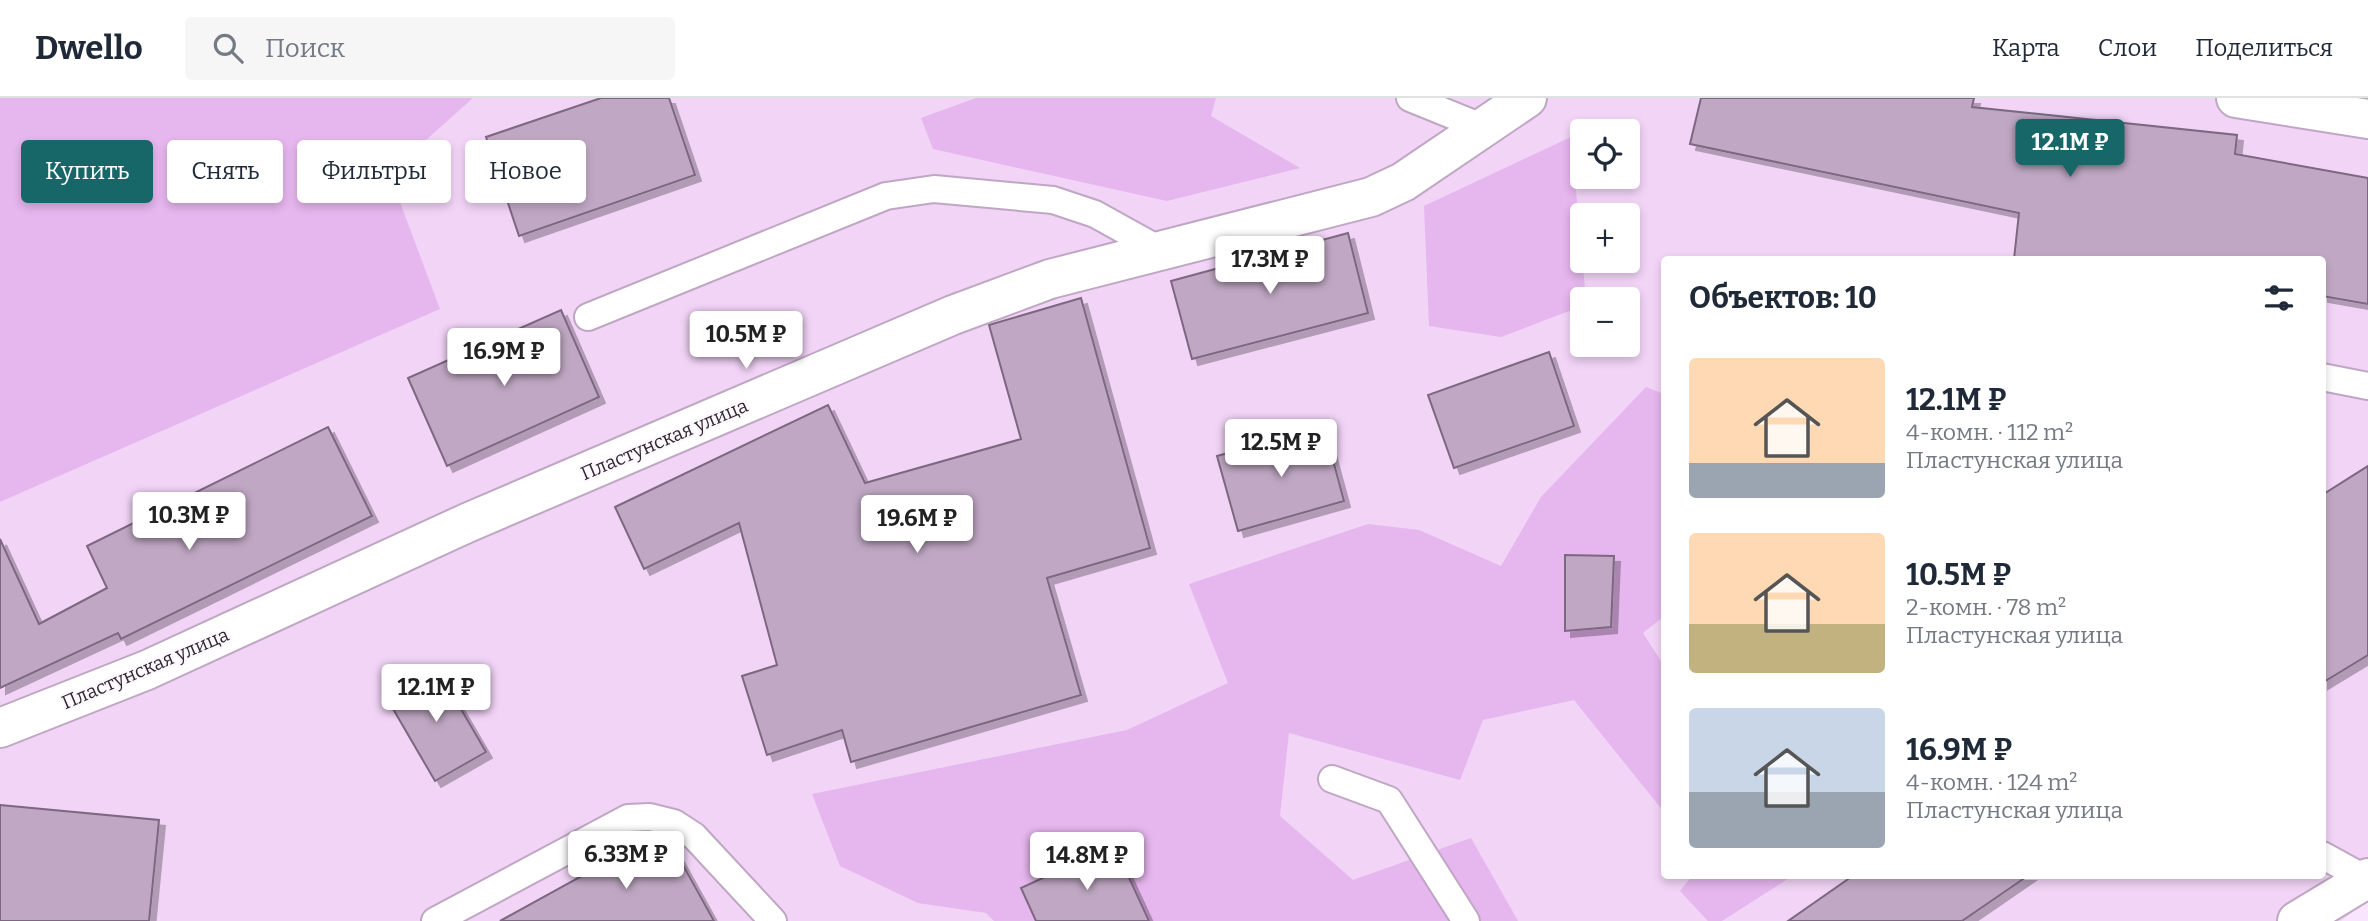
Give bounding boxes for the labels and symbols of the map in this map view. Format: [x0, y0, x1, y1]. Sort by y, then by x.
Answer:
pin: 12.1M ₽ [2005, 120, 2135, 179]
pin: 17.3M ₽ [1205, 236, 1335, 296]
pin: 10.5M ₽ [681, 312, 811, 371]
pin: 16.9M ₽ [439, 328, 569, 388]
street label: Пластунская улица [577, 394, 752, 485]
pin: 12.5M ₽ [1216, 420, 1346, 479]
pin: 10.3M ₽ [124, 492, 254, 552]
pin: 19.6M ₽ [852, 496, 982, 555]
street label: Пластунская улица [58, 623, 233, 714]
pin: 12.1M ₽ [371, 664, 501, 724]
pin: 6.33M ₽ [561, 832, 691, 891]
pin: 14.8M ₽ [1022, 832, 1152, 892]

